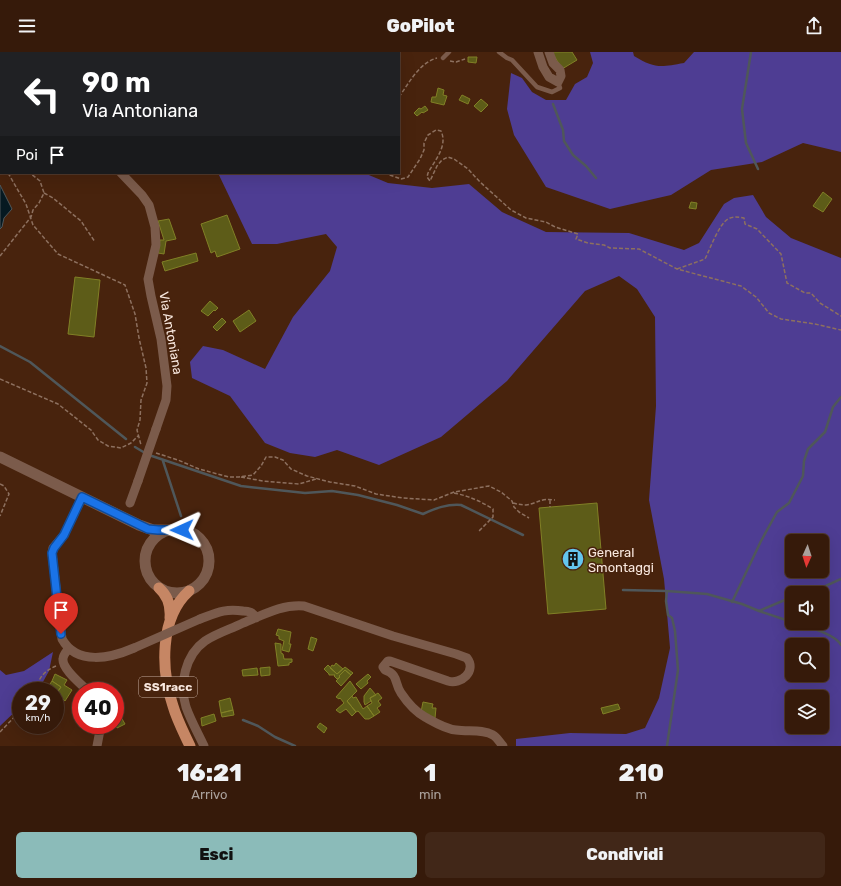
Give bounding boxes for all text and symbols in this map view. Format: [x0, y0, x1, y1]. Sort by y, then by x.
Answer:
icon: menu [16, 15, 38, 37]
text: GoPilot [386, 15, 455, 37]
icon: share [803, 15, 825, 37]
text: 90 m [82, 66, 151, 99]
icon: left [16, 68, 68, 120]
text: Via Antoniana [82, 100, 198, 122]
icon: arrive [46, 144, 68, 166]
text: Poi [16, 146, 38, 164]
street label: Via Antoniana [156, 290, 186, 376]
position arrow [161, 509, 203, 551]
north arrow [785, 534, 829, 578]
map controls [785, 534, 829, 734]
place label: General Smontaggi [588, 545, 654, 576]
building icon: General Smontaggi [560, 546, 586, 572]
button: sound [785, 586, 829, 630]
pin [44, 593, 78, 634]
icon: arrive [50, 599, 72, 621]
button: search [785, 638, 829, 682]
road number: SS1racc [139, 677, 197, 697]
speed limit sign: 40 [72, 682, 124, 734]
button: layers [785, 690, 829, 734]
text: 29 [25, 691, 51, 715]
text: km/h [26, 712, 50, 724]
text: 16:21 [177, 759, 242, 787]
text: 1 [424, 759, 437, 787]
text: 210 [618, 759, 664, 787]
text: Arrivo [191, 787, 228, 802]
text: min [419, 787, 441, 802]
text: m [635, 787, 647, 802]
button: Esci [16, 832, 417, 878]
button: Condividi [425, 832, 825, 878]

